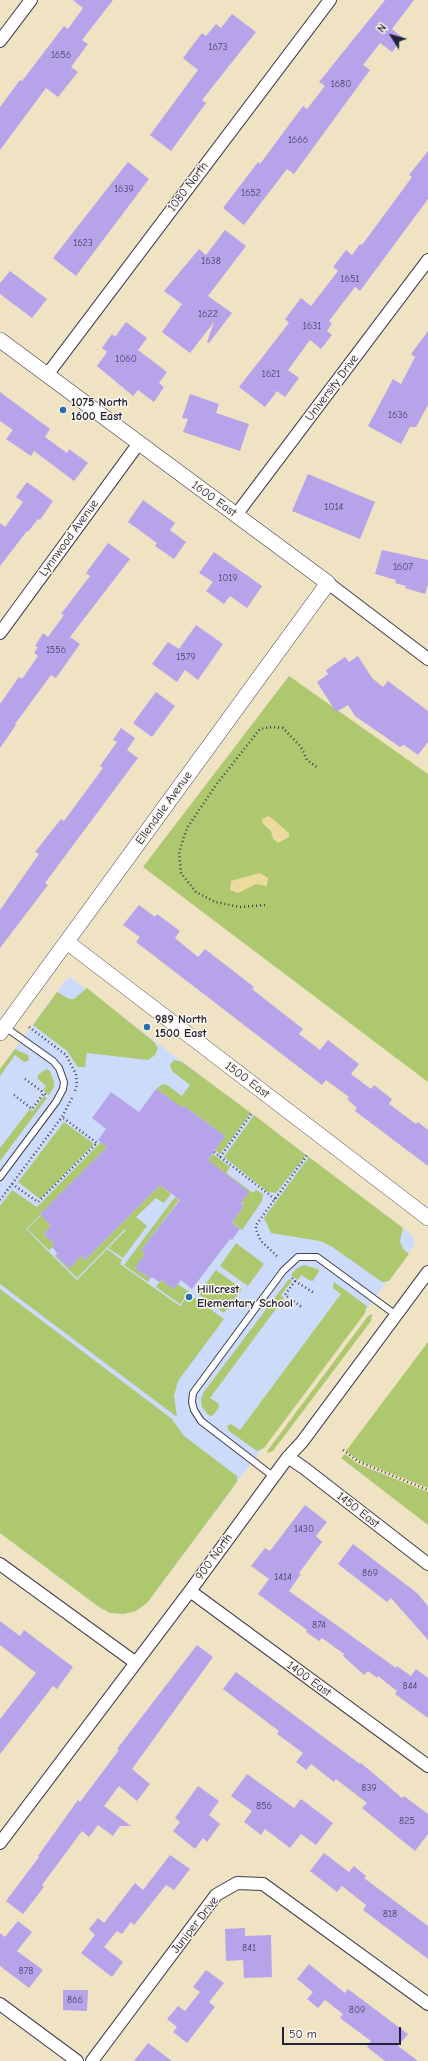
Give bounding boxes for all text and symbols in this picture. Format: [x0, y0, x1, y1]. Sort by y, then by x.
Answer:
north arrow [372, 16, 412, 56]
text: N [375, 22, 389, 35]
house number: 1673 [208, 41, 228, 53]
house number: 1656 [51, 49, 71, 61]
house number: 1680 [331, 78, 351, 90]
house number: 1666 [288, 134, 308, 146]
street label: 1080 North [165, 159, 211, 215]
house number: 1639 [114, 183, 134, 195]
house number: 1652 [241, 187, 261, 199]
house number: 1623 [73, 237, 93, 249]
house number: 1638 [201, 255, 221, 267]
house number: 1651 [341, 273, 359, 285]
house number: 1622 [198, 308, 218, 320]
house number: 1631 [303, 320, 321, 332]
street label: University Drive [302, 352, 362, 424]
house number: 1060 [115, 353, 137, 365]
house number: 1621 [262, 368, 280, 380]
place label: 1075 North 1600 East [71, 396, 128, 424]
marker: 1075 North 1600 East [58, 405, 68, 415]
house number: 1636 [388, 409, 408, 421]
street label: 1600 East [189, 478, 239, 520]
street label: Lynnwood Avenue [36, 497, 102, 579]
house number: 1014 [325, 501, 343, 513]
house number: 1607 [393, 561, 413, 573]
house number: 1019 [218, 572, 238, 584]
house number: 1556 [46, 644, 66, 656]
house number: 1579 [176, 651, 196, 663]
street label: Ellendale Avenue [133, 769, 195, 847]
place label: 989 North 1500 East [155, 1013, 207, 1041]
marker: 989 North 1500 East [142, 1022, 152, 1032]
street label: 1500 East [222, 1059, 272, 1101]
place label: Hillcrest Elementary School [197, 1283, 293, 1311]
marker: Hillcrest Elementary School [184, 1292, 194, 1302]
street label: 1450 East [334, 1489, 382, 1531]
house number: 1430 [294, 1523, 314, 1535]
street label: 900 North [192, 1531, 236, 1583]
house number: 869 [362, 1567, 378, 1579]
house number: 1414 [274, 1571, 292, 1583]
house number: 874 [312, 1619, 326, 1631]
street label: 1400 East [284, 1658, 334, 1700]
house number: 844 [403, 1680, 417, 1692]
house number: 839 [361, 1782, 377, 1794]
house number: 856 [256, 1800, 272, 1812]
house number: 825 [399, 1815, 415, 1827]
street label: Juniper Drive [168, 1894, 222, 1956]
house number: 818 [383, 1908, 397, 1920]
house number: 841 [242, 1942, 256, 1954]
house number: 878 [19, 1965, 33, 1977]
house number: 866 [67, 1994, 83, 2006]
house number: 809 [349, 2004, 365, 2016]
scale bar [284, 2019, 403, 2045]
text: 50 m [289, 2027, 317, 2041]

